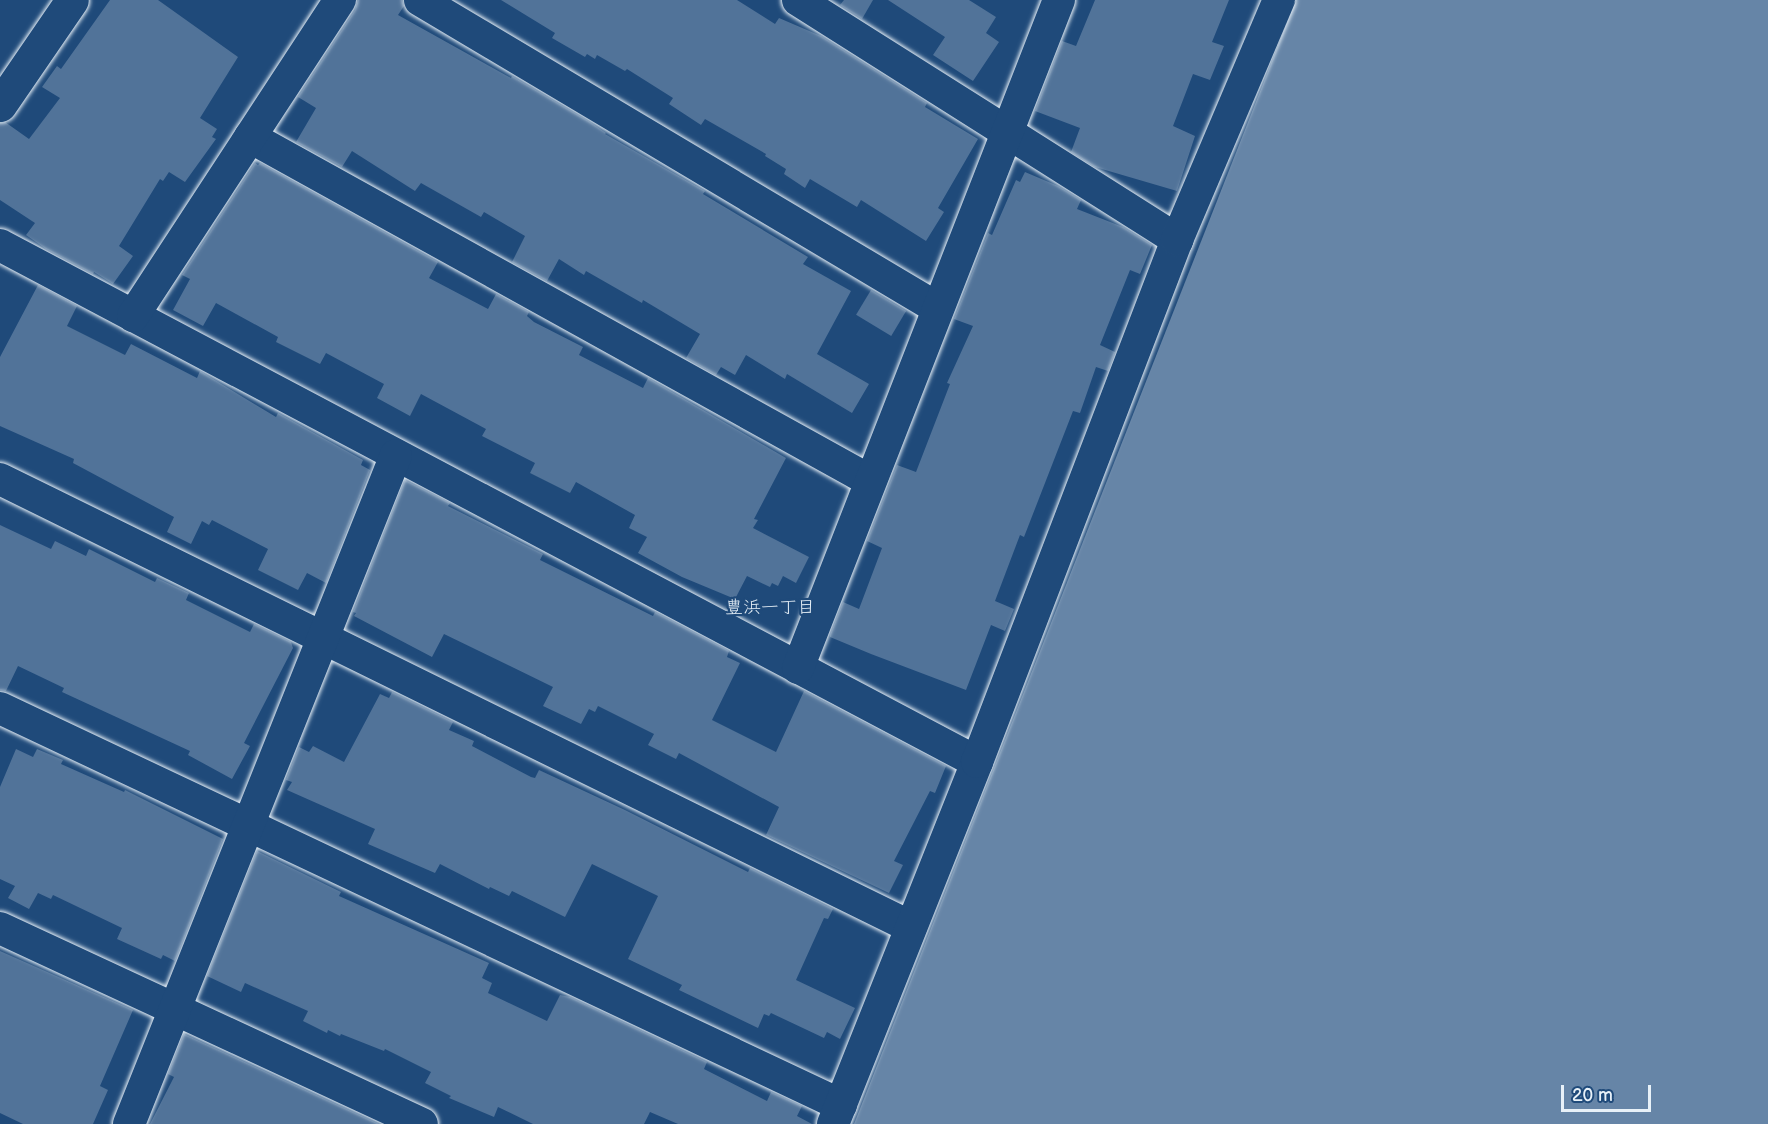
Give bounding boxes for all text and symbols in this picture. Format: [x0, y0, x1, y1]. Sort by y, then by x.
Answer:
district label: 豊浜一丁目 [725, 597, 815, 619]
scale bar [1564, 1073, 1654, 1111]
text: 20 m [1572, 1085, 1613, 1106]

